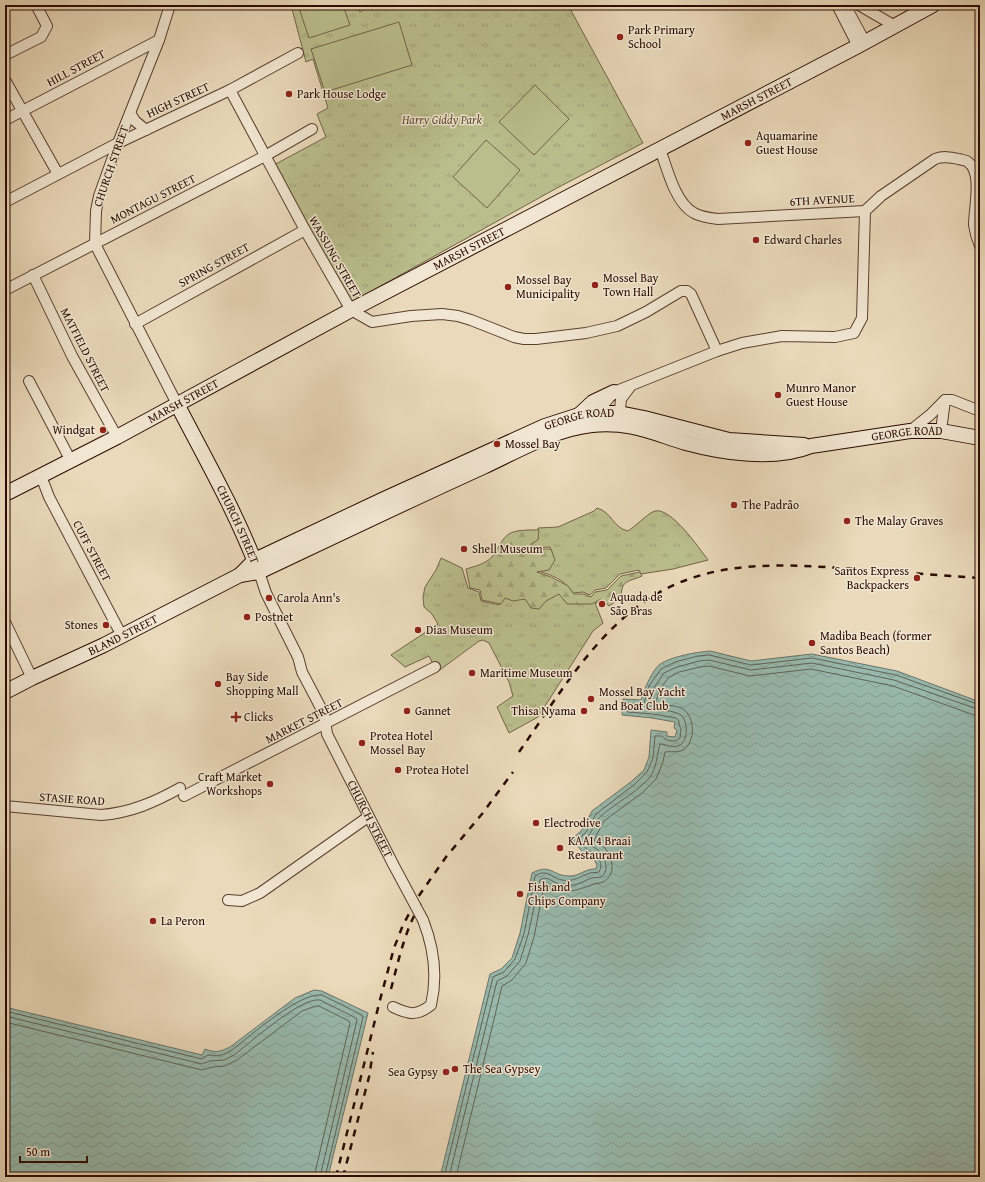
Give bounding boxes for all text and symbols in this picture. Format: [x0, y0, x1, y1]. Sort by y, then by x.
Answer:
place label: Park Primary School [628, 21, 695, 52]
marker: Park Primary School [615, 32, 625, 42]
street label: HILL STREET [43, 45, 108, 90]
street label: MARSH STREET [717, 73, 795, 124]
street label: HIGH STREET [144, 77, 212, 122]
place label: Park House Lodge [297, 85, 387, 102]
marker: Park House Lodge [284, 89, 294, 99]
park label: Harry Giddy Park [401, 111, 483, 128]
street label: CHURCH STREET [89, 123, 132, 209]
place label: Aquamarine Guest House [756, 127, 818, 158]
marker: Aquamarine Guest House [743, 138, 753, 148]
street label: MONTAGU STREET [107, 170, 199, 227]
street label: 6TH AVENUE [789, 189, 855, 210]
street label: WASSUNG STREET [305, 213, 366, 301]
street label: MARSH STREET [430, 222, 508, 274]
place label: Edward Charles [764, 231, 842, 248]
marker: Edward Charles [751, 235, 761, 245]
street label: SPRING STREET [175, 238, 253, 291]
place label: Mossel Bay Town Hall [603, 269, 659, 300]
place label: Mossel Bay Municipality [516, 271, 580, 302]
marker: Mossel Bay Town Hall [590, 280, 600, 290]
marker: Mossel Bay Municipality [503, 282, 513, 292]
street label: MATFIELD STREET [57, 304, 114, 395]
street label: MARSH STREET [144, 374, 222, 427]
place label: Munro Manor Guest House [786, 379, 856, 410]
marker: Munro Manor Guest House [773, 390, 783, 400]
street label: GEORGE ROAD [542, 404, 614, 434]
place label: Windgat [52, 421, 96, 438]
street label: GEORGE ROAD [870, 422, 942, 445]
marker: Windgat [98, 425, 108, 435]
place label: Mossel Bay [505, 435, 561, 452]
marker: Mossel Bay [492, 439, 502, 449]
street label: CHURCH STREET [213, 482, 264, 566]
place label: The Padrão [742, 496, 799, 513]
marker: The Padrão [729, 500, 739, 510]
place label: The Malay Graves [855, 512, 944, 529]
marker: The Malay Graves [842, 516, 852, 526]
street label: CUFF STREET [69, 517, 116, 585]
place label: Shell Museum [472, 540, 543, 557]
marker: Shell Museum [459, 544, 469, 554]
place label: Santos Express Backpackers [834, 562, 909, 593]
marker: Santos Express Backpackers [912, 573, 922, 583]
place label: Aquada de São Bras [610, 588, 663, 619]
place label: Carola Ann's [277, 589, 341, 606]
marker: Carola Ann's [264, 593, 274, 603]
marker: Aquada de São Bras [597, 599, 607, 609]
place label: Postnet [255, 608, 294, 625]
street label: BLAND STREET [85, 610, 161, 659]
marker: Postnet [242, 612, 252, 622]
place label: Stones [65, 616, 98, 633]
marker: Stones [101, 620, 111, 630]
place label: Dias Museum [426, 621, 493, 638]
marker: Dias Museum [413, 625, 423, 635]
place label: Madiba Beach (former Santos Beach) [820, 627, 932, 658]
marker: Madiba Beach (former Santos Beach) [807, 638, 817, 648]
place label: Maritime Museum [480, 664, 573, 681]
place label: Bay Side Shopping Mall [226, 668, 299, 699]
marker: Maritime Museum [467, 668, 477, 678]
marker: Bay Side Shopping Mall [213, 679, 223, 689]
place label: Mossel Bay Yacht and Boat Club [599, 683, 686, 714]
street label: MARKET STREET [262, 694, 346, 747]
marker: Mossel Bay Yacht and Boat Club [586, 694, 596, 704]
place label: Gannet [415, 702, 452, 719]
place label: Thisa Nyama [511, 702, 576, 719]
marker: Gannet [402, 706, 412, 716]
marker: Thisa Nyama [579, 706, 589, 716]
place label: Clicks [244, 708, 273, 725]
marker: Clicks [231, 712, 241, 722]
place label: Protea Hotel Mossel Bay [370, 727, 433, 758]
marker: Protea Hotel Mossel Bay [357, 738, 367, 748]
place label: Protea Hotel [406, 761, 469, 778]
marker: Protea Hotel [393, 765, 403, 775]
place label: Craft Market Workshops [198, 768, 263, 799]
street label: CHURCH STREET [344, 777, 397, 861]
marker: Craft Market Workshops [265, 779, 275, 789]
street label: STASIE ROAD [39, 788, 105, 809]
place label: Electrodive [544, 814, 601, 831]
marker: Electrodive [531, 818, 541, 828]
place label: KAAI 4 Braai Restaurant [568, 832, 631, 863]
marker: KAAI 4 Braai Restaurant [555, 843, 565, 853]
place label: Fish and Chips Company [528, 878, 606, 909]
marker: Fish and Chips Company [515, 889, 525, 899]
place label: La Peron [161, 912, 205, 929]
marker: La Peron [148, 916, 158, 926]
place label: The Sea Gypsey [463, 1060, 540, 1077]
place label: Sea Gypsy [388, 1063, 438, 1080]
marker: The Sea Gypsey [450, 1064, 460, 1074]
marker: Sea Gypsy [441, 1067, 451, 1077]
scale bar [20, 1138, 87, 1164]
text: 50 m [26, 1143, 50, 1160]

